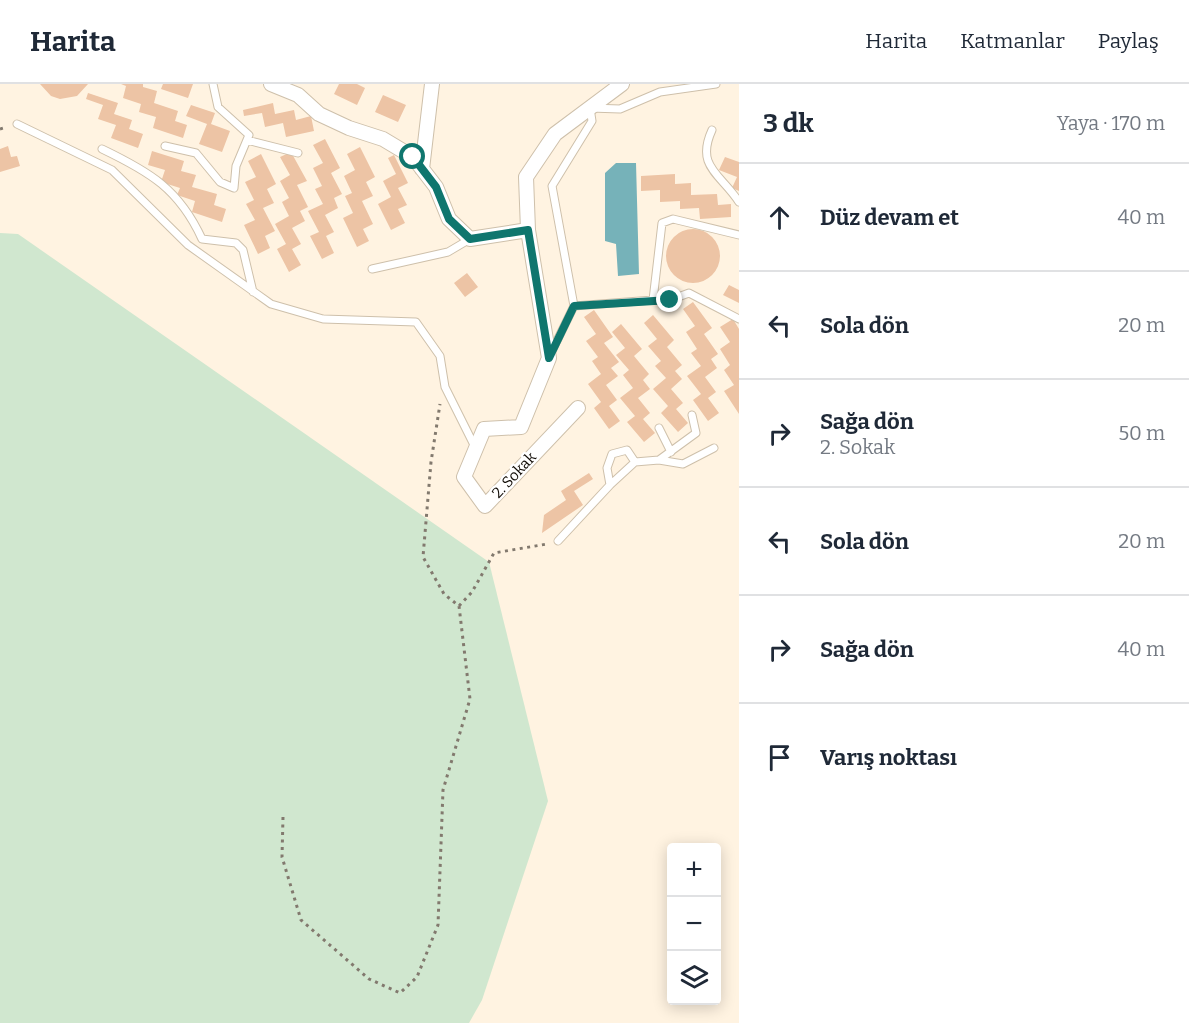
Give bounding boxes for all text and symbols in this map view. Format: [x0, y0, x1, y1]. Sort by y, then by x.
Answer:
text: Harita [30, 25, 116, 58]
text: Harita [865, 28, 927, 54]
text: Katmanlar [960, 28, 1065, 54]
text: Paylaş [1098, 28, 1159, 54]
text: 3 dk [763, 108, 814, 139]
text: Yaya · 170 m [1057, 111, 1165, 135]
route start [399, 143, 425, 169]
icon: ahead [763, 201, 796, 234]
text: Düz devam et [820, 204, 959, 231]
text: 40 m [1117, 205, 1165, 229]
route end [656, 286, 682, 312]
icon: left [763, 309, 796, 342]
text: Sola dön [820, 312, 909, 339]
text: 20 m [1118, 313, 1165, 337]
text: Sağa dön [820, 408, 914, 435]
icon: right [763, 417, 796, 450]
text: 50 m [1118, 421, 1165, 445]
text: 2. Sokak [820, 435, 895, 459]
street label: 2. Sokak [488, 448, 540, 502]
icon: left [763, 525, 796, 558]
text: Sola dön [820, 528, 909, 555]
text: 20 m [1118, 529, 1165, 553]
icon: right [763, 633, 796, 666]
text: Sağa dön [820, 636, 914, 663]
text: 40 m [1117, 637, 1165, 661]
icon: arrive [763, 741, 796, 774]
text: Varış noktası [820, 744, 957, 771]
map controls [667, 843, 721, 1005]
button: + [667, 843, 721, 897]
button: − [667, 897, 721, 951]
button: layers [667, 951, 721, 1005]

